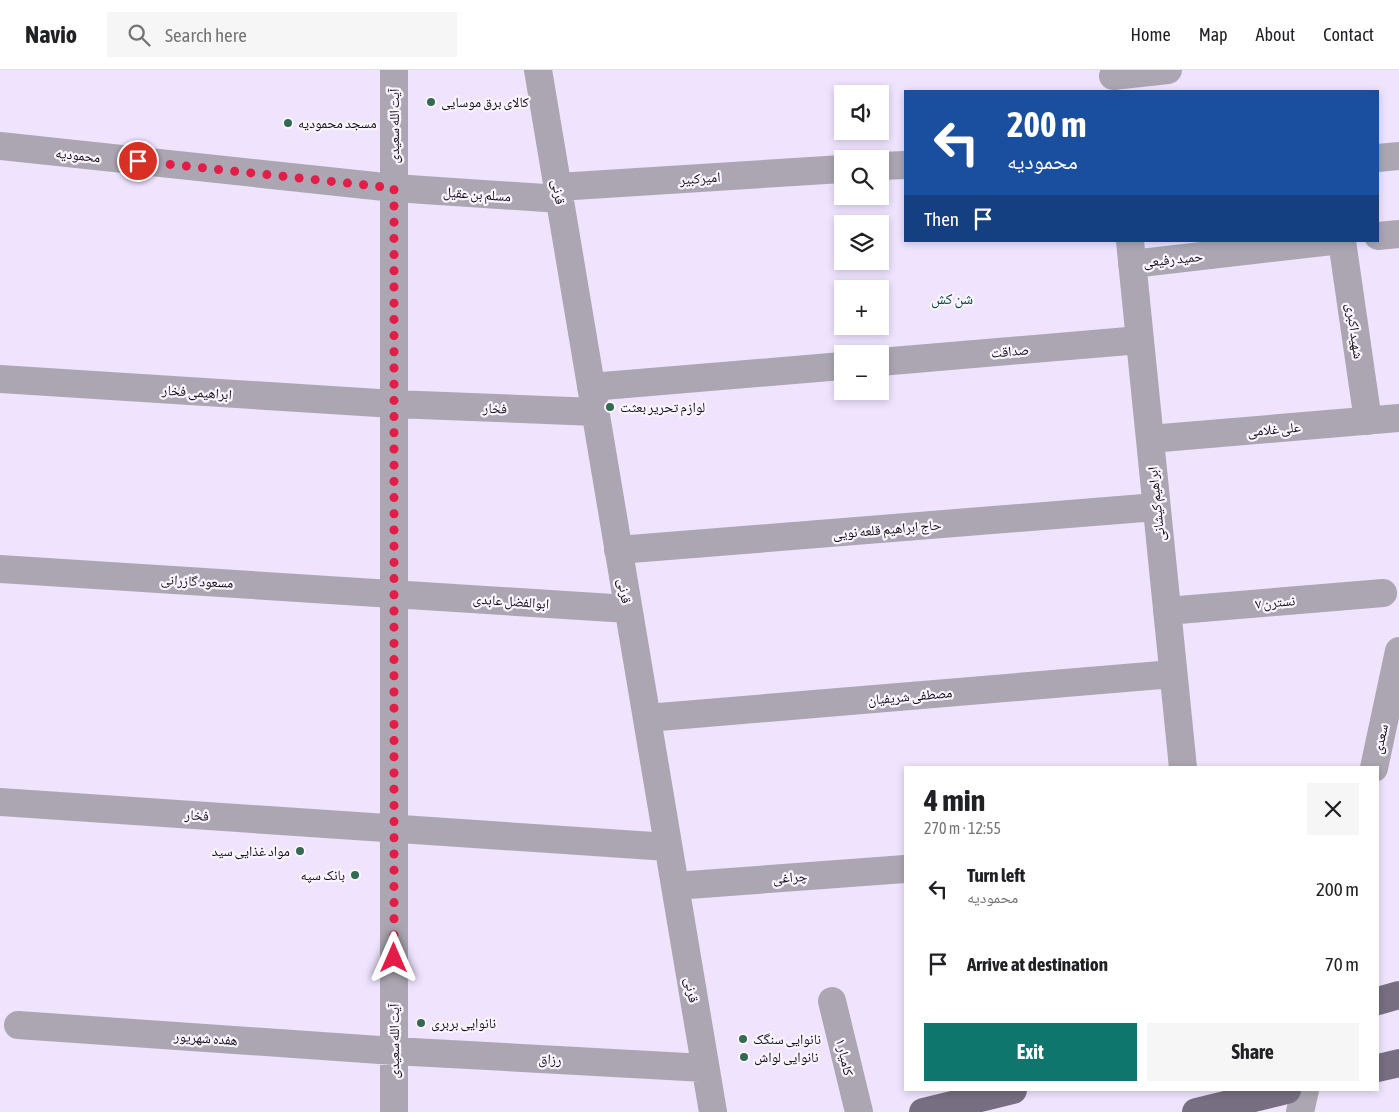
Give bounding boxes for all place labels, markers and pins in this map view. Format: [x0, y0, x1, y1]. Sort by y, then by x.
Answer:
place label: کالای برق موسایی [441, 94, 529, 111]
marker: کالای برق موسایی [425, 96, 437, 108]
place label: مسجد محمودیه [298, 115, 377, 132]
marker: مسجد محمودیه [282, 117, 294, 129]
pin [117, 140, 159, 182]
place label: لوازم تحریر بعثت [620, 399, 705, 417]
marker: لوازم تحریر بعثت [604, 401, 616, 413]
place label: مواد غذایی سید [212, 843, 290, 860]
marker: مواد غذایی سید [294, 845, 306, 857]
place label: بانک سپه [300, 867, 345, 884]
marker: بانک سپه [349, 869, 361, 881]
place label: نانوایی بربری [431, 1015, 496, 1032]
marker: نانوایی بربری [415, 1017, 427, 1029]
place label: نانوایی سنگک [753, 1031, 821, 1048]
marker: نانوایی سنگک [737, 1033, 749, 1045]
place label: نانوایی لواش [754, 1049, 819, 1066]
marker: نانوایی لواش [738, 1051, 750, 1063]

